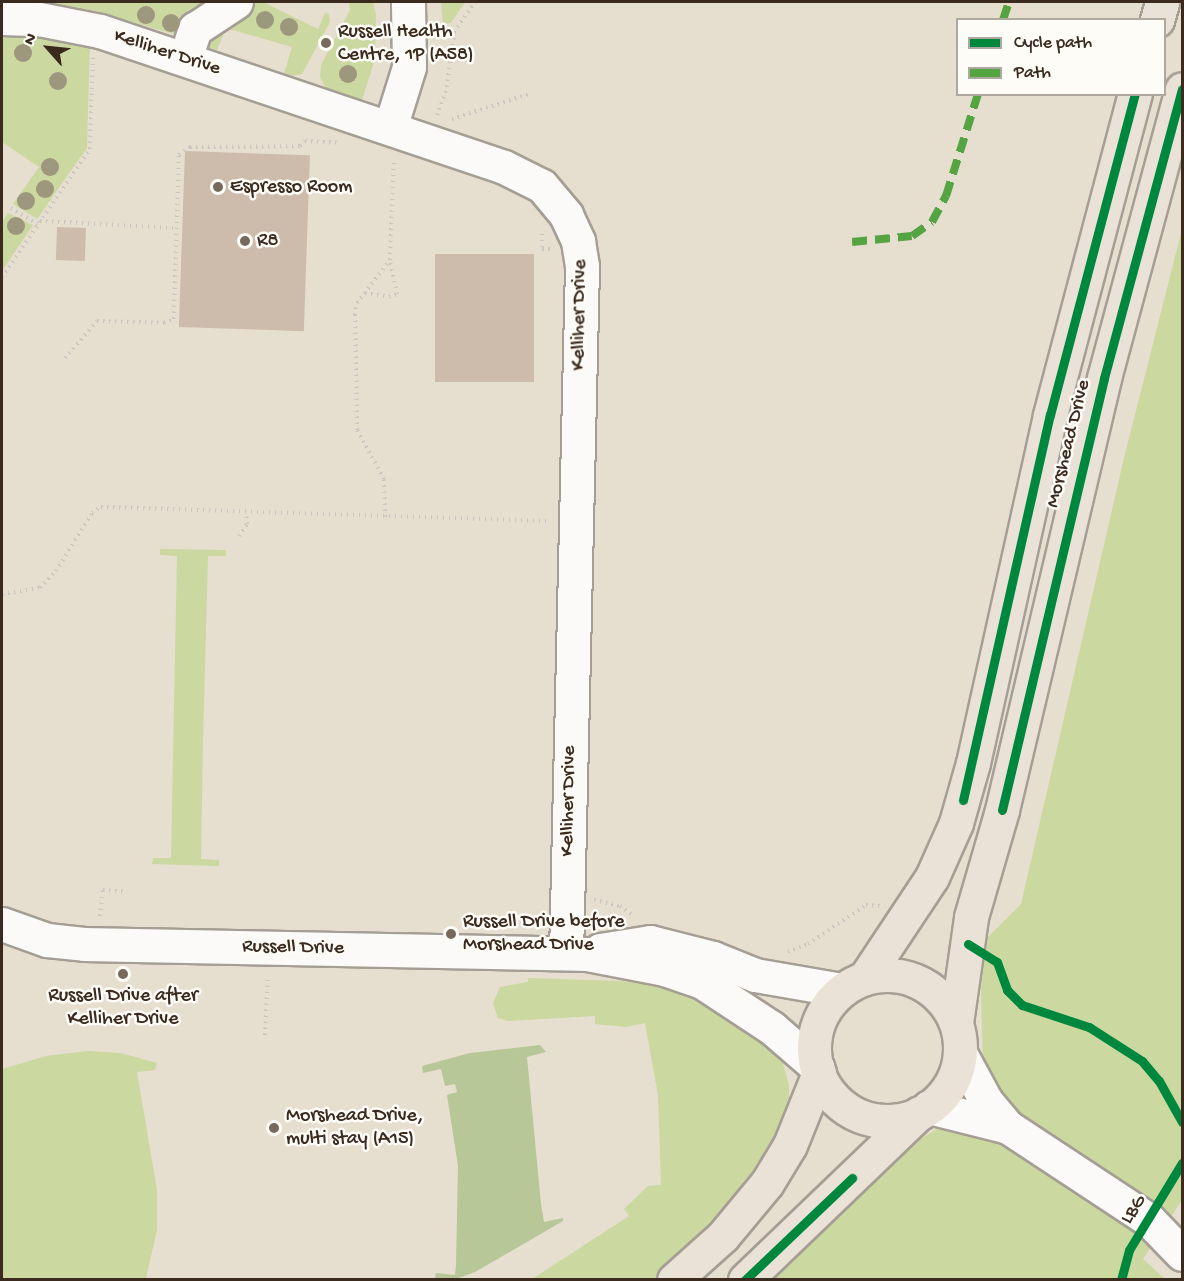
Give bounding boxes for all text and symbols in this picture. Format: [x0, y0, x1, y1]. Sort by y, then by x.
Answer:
north arrow [18, 18, 78, 78]
legend [956, 18, 1166, 96]
place label: Russell Health Centre, 1P (A58) [338, 20, 474, 67]
street label: Kelliher Drive [111, 24, 223, 82]
text: N [21, 31, 42, 49]
text: Cycle path [1014, 33, 1092, 54]
marker: Russell Health Centre, 1P (A58) [319, 36, 333, 50]
text: Path [1014, 63, 1051, 84]
place label: Espresso Room [230, 175, 352, 199]
marker: Espresso Room [211, 180, 225, 194]
place label: R8 [257, 229, 278, 253]
marker: R8 [238, 234, 252, 248]
street label: Kelliher Drive [567, 259, 593, 371]
street label: Morshead Drive [1042, 378, 1096, 510]
street label: Kelliher Drive [556, 745, 582, 857]
place label: Russell Drive before Morshead Drive [463, 910, 625, 957]
marker: Russell Drive before Morshead Drive [444, 927, 458, 941]
street label: Russell Drive [242, 935, 344, 961]
marker: Russell Drive after Kelliher Drive [116, 967, 130, 981]
place label: Russell Drive after Kelliher Drive [48, 984, 198, 1031]
place label: Morshead Drive, multi stay (A15) [286, 1104, 423, 1151]
marker: Morshead Drive, multi stay (A15) [267, 1121, 281, 1135]
street label: LBG [1116, 1191, 1152, 1229]

